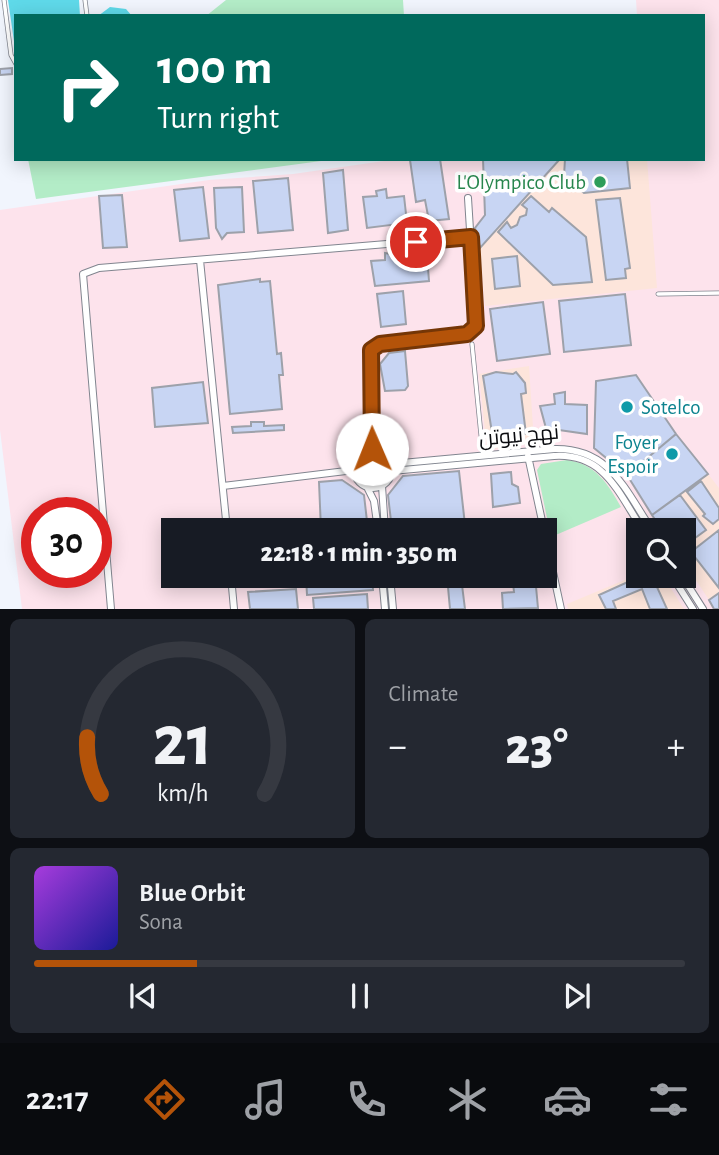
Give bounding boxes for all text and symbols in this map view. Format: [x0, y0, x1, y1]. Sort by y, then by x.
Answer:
icon: right [42, 42, 133, 133]
text: 100 m [157, 44, 273, 93]
text: Turn right [157, 102, 279, 134]
place label: L'Olympico Club [457, 172, 586, 193]
marker: L'Olympico Club [592, 174, 608, 190]
pin [386, 212, 446, 272]
icon: arrive [397, 223, 435, 261]
place label: Sotelco [641, 397, 700, 418]
marker: Sotelco [619, 399, 635, 415]
position arrow [335, 412, 409, 486]
street label: نهج نيوتن [478, 422, 560, 452]
place label: Foyer Espoir [607, 432, 658, 477]
marker: Foyer Espoir [664, 446, 680, 462]
speed limit sign: 30 [21, 497, 112, 588]
map controls [626, 518, 696, 588]
button: search [626, 518, 696, 588]
text: 22:18 · 1 min · 350 m [261, 540, 457, 566]
text: Climate [389, 683, 458, 706]
text: 21 [152, 707, 213, 780]
text: 23° [505, 721, 568, 773]
text: − [389, 728, 407, 766]
text: + [667, 728, 685, 766]
text: km/h [156, 781, 208, 806]
text: Blue Orbit [139, 880, 245, 906]
text: Sona [139, 911, 183, 934]
icon: previous [124, 977, 162, 1015]
icon: pause [341, 977, 379, 1015]
icon: next [558, 977, 596, 1015]
icon: directions [140, 1075, 189, 1124]
icon: music [241, 1075, 290, 1124]
icon: phone [342, 1075, 391, 1124]
icon: climate [443, 1075, 492, 1124]
icon: car [543, 1075, 592, 1124]
icon: filters [644, 1075, 693, 1124]
text: 22:17 [26, 1083, 89, 1115]

